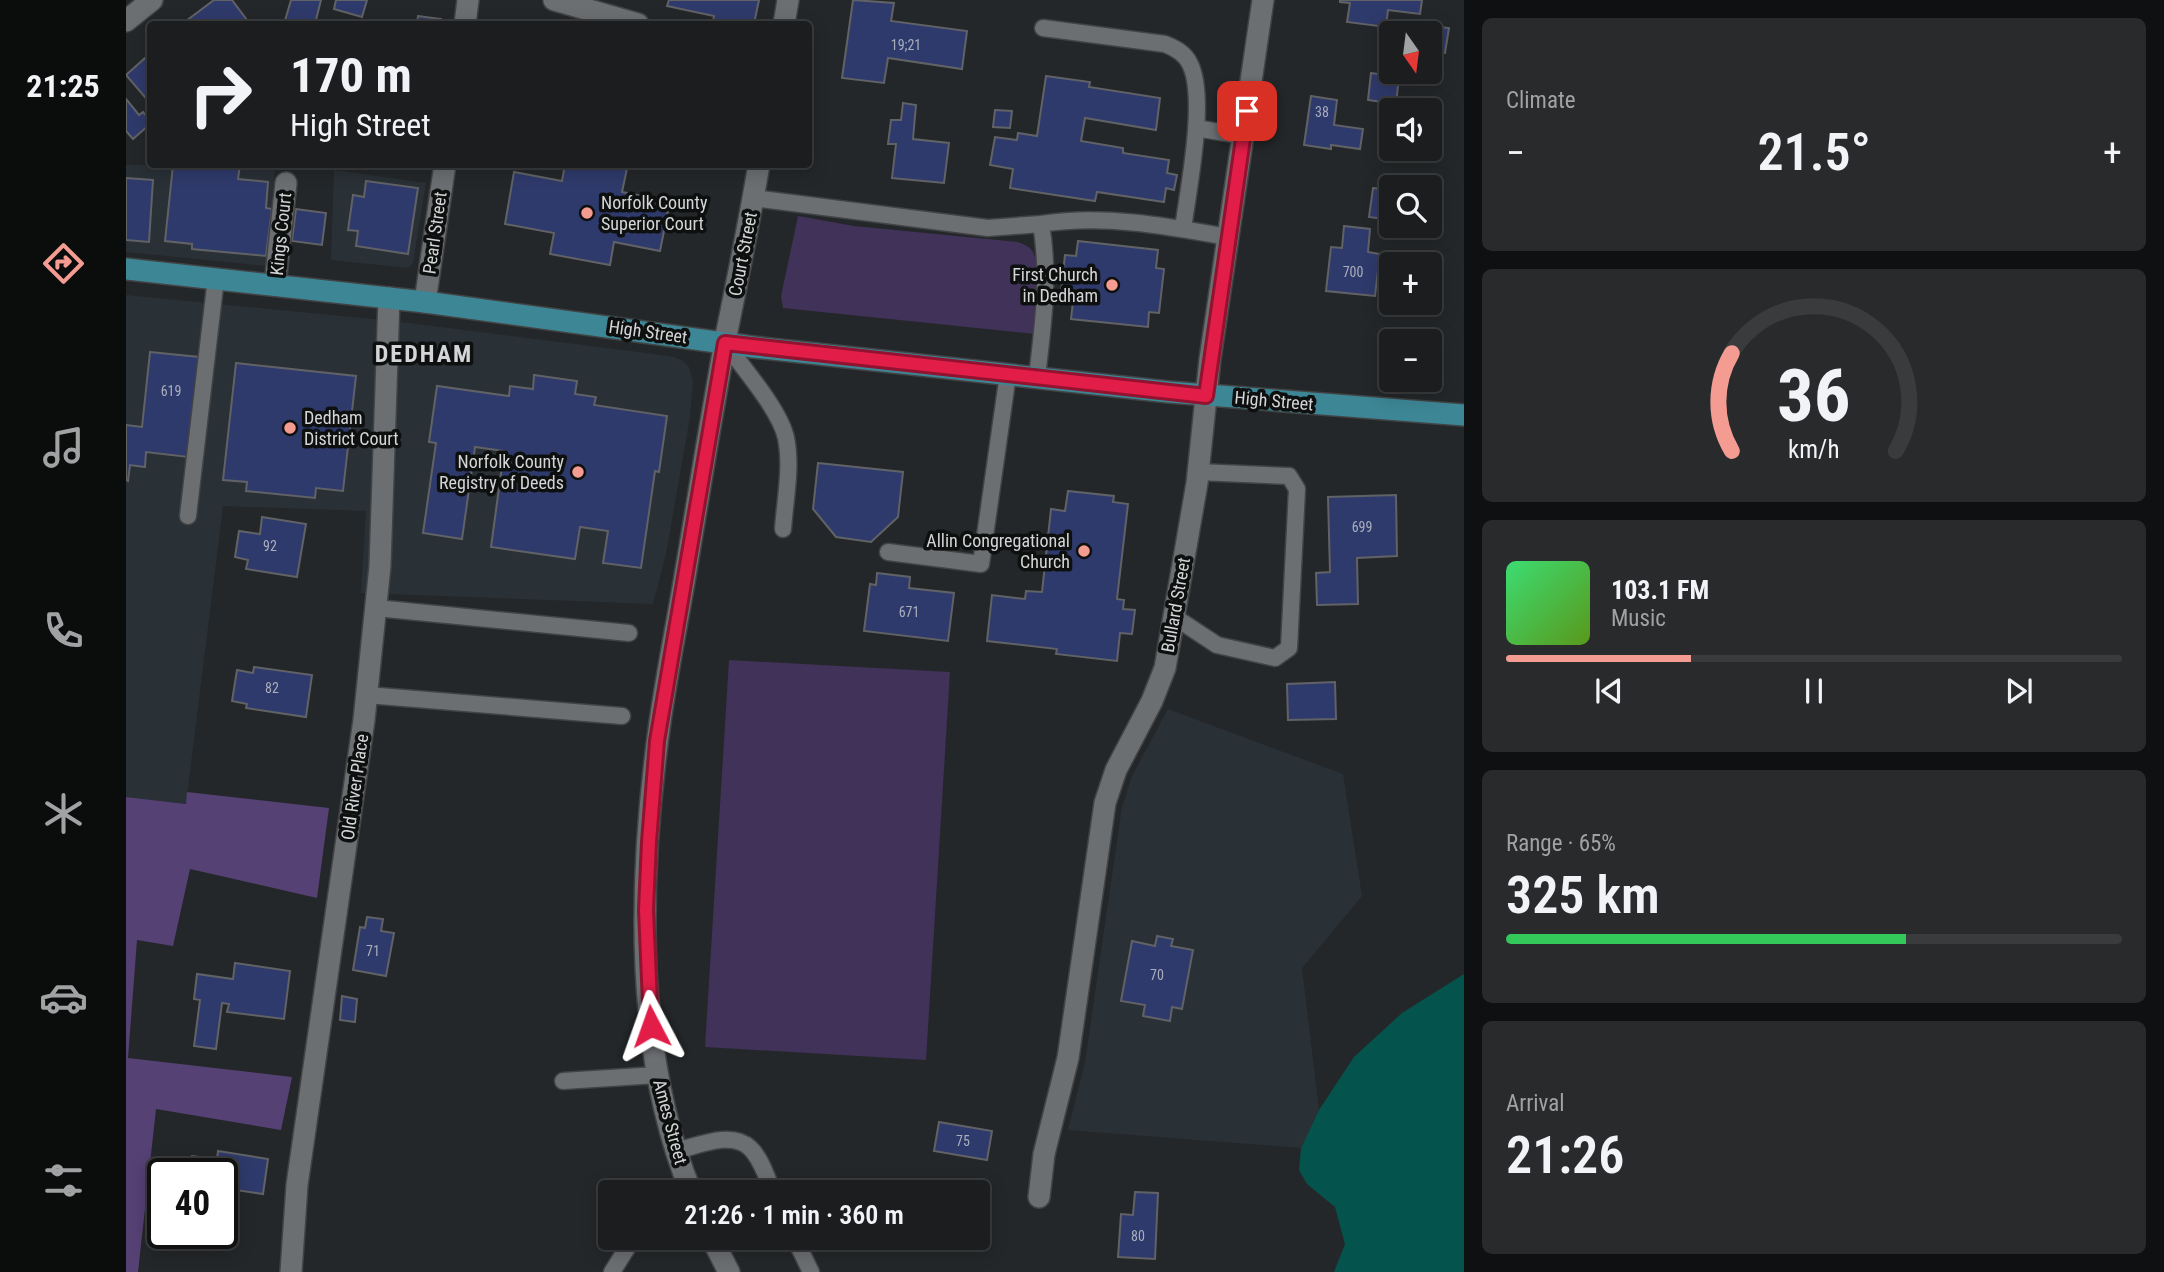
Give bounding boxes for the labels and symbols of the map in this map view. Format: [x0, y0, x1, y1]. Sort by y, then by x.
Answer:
north arrow [1379, 21, 1442, 84]
house number: 19;21 [891, 37, 921, 53]
pin [1217, 81, 1277, 141]
house number: 38 [1315, 104, 1329, 120]
street label: Pearl Street [418, 190, 451, 275]
street label: Kings Court [266, 192, 295, 276]
place label: Norfolk County Superior Court [601, 192, 708, 234]
marker: Norfolk County Superior Court [579, 205, 595, 221]
street label: Court Street [724, 210, 761, 298]
place label: First Church in Dedham [1012, 264, 1098, 306]
house number: 700 [1343, 264, 1363, 280]
marker: First Church in Dedham [1104, 277, 1120, 293]
street label: High Street [607, 316, 689, 347]
district label: DEDHAM [375, 340, 473, 368]
house number: 619 [161, 383, 181, 399]
street label: High Street [1234, 387, 1314, 414]
place label: Dedham District Court [304, 407, 399, 449]
marker: Dedham District Court [282, 420, 298, 436]
place label: Norfolk County Registry of Deeds [439, 451, 564, 493]
marker: Norfolk County Registry of Deeds [570, 464, 586, 480]
house number: 699 [1352, 519, 1372, 535]
place label: Allin Congregational Church [926, 530, 1070, 572]
house number: 92 [263, 538, 277, 554]
marker: Allin Congregational Church [1076, 543, 1092, 559]
street label: Bullard Street [1157, 556, 1194, 654]
house number: 671 [899, 604, 919, 620]
house number: 82 [265, 680, 279, 696]
street label: Old River Place [337, 733, 372, 841]
house number: 71 [366, 943, 380, 959]
house number: 70 [1150, 967, 1164, 983]
position arrow [614, 989, 688, 1063]
street label: Ames Street [649, 1077, 692, 1167]
house number: 75 [956, 1133, 970, 1149]
speed limit sign: 40 [147, 1158, 238, 1249]
house number: 80 [1131, 1228, 1145, 1244]

